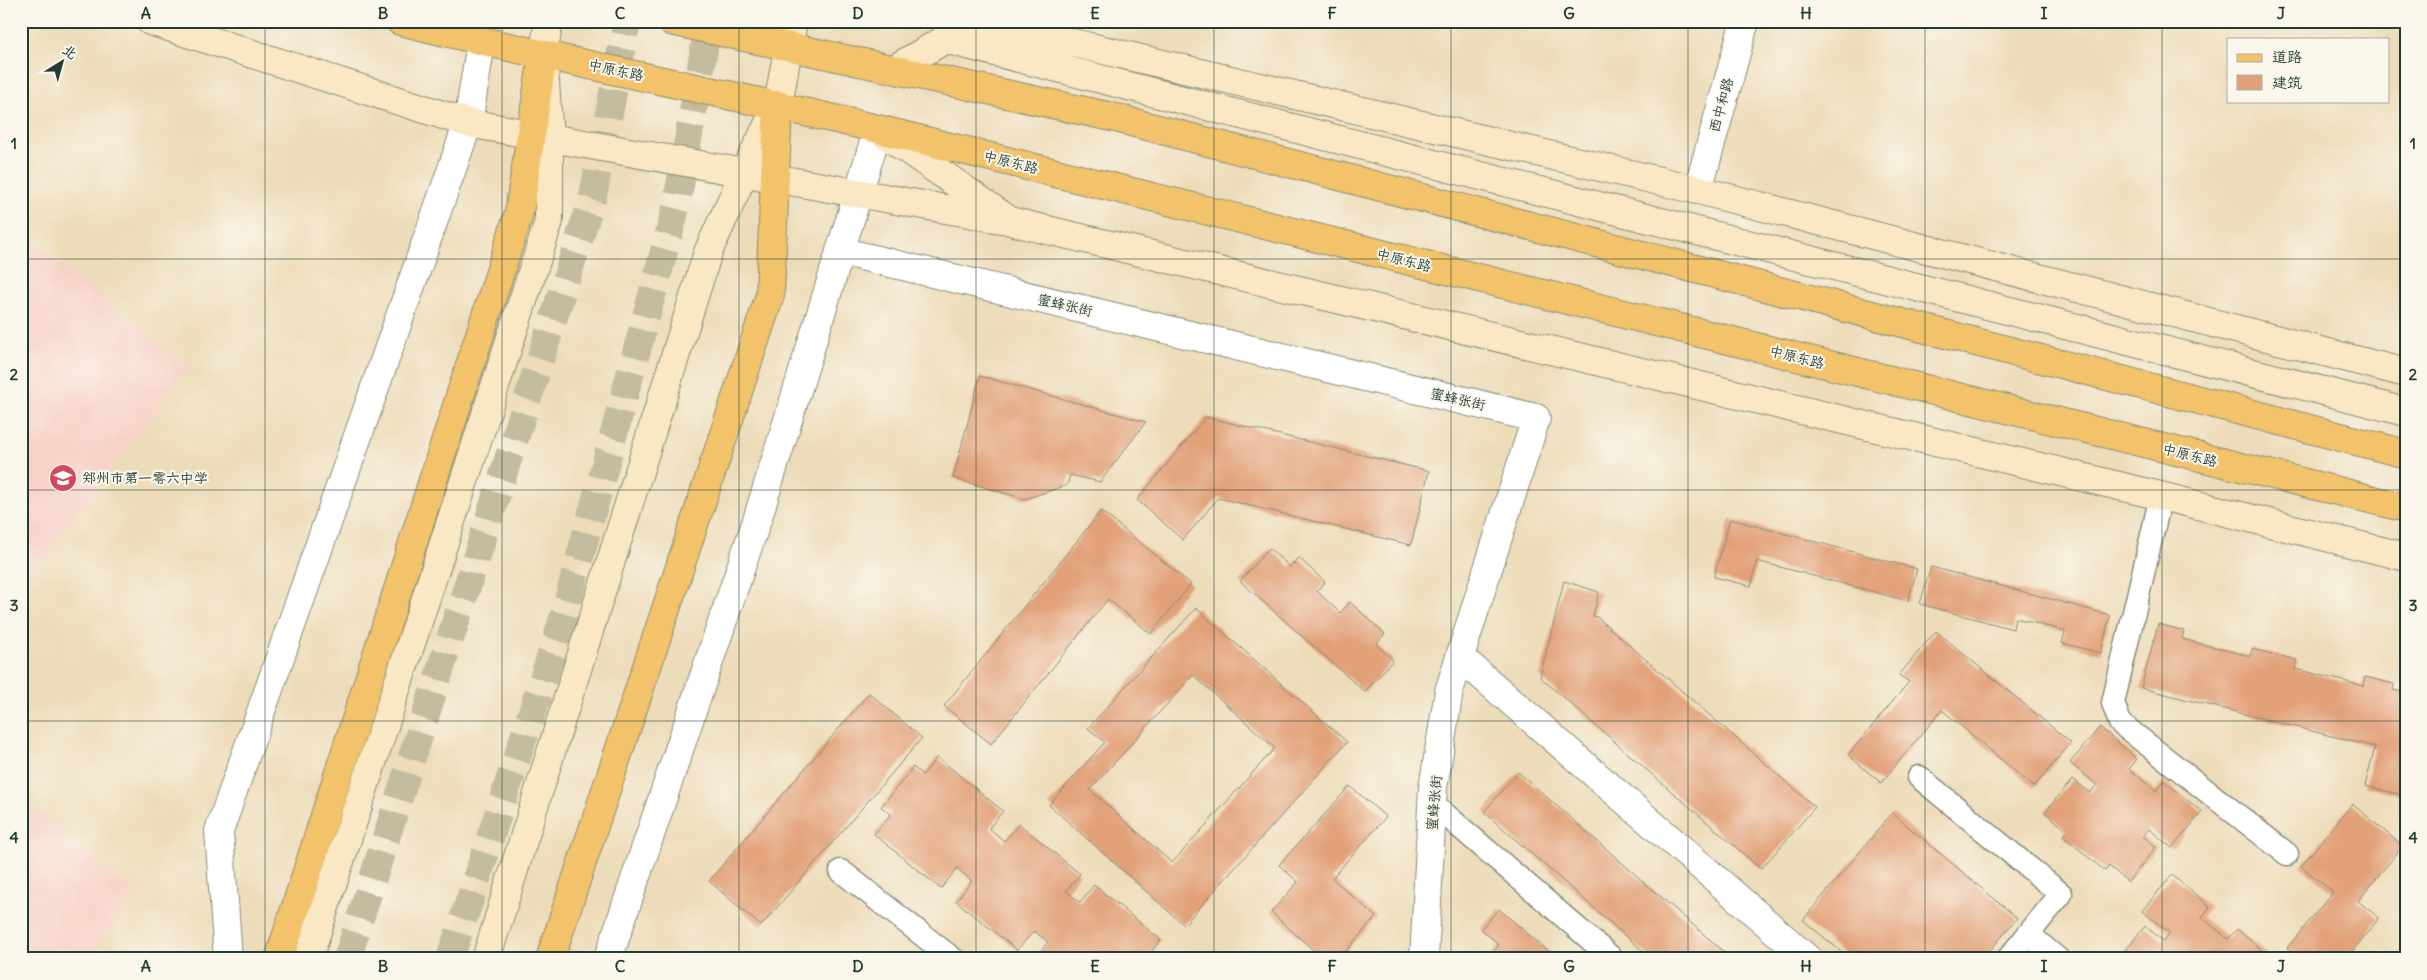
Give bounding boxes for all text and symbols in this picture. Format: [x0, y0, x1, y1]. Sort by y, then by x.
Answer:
text: A [141, 3, 151, 23]
text: B [378, 3, 389, 23]
text: C [615, 3, 626, 23]
text: D [852, 3, 864, 23]
text: E [1090, 3, 1100, 23]
text: F [1327, 3, 1337, 23]
text: G [1563, 3, 1575, 23]
text: H [1800, 3, 1812, 23]
text: I [2041, 3, 2048, 23]
text: J [2277, 3, 2286, 23]
north arrow [38, 38, 88, 88]
legend [2227, 38, 2390, 102]
text: 北 [59, 40, 81, 63]
text: 道路 [2272, 47, 2302, 66]
street label: 中原东路 [587, 55, 645, 85]
text: 建筑 [2272, 73, 2302, 92]
street label: 西中和路 [1705, 76, 1737, 134]
text: 1 [11, 133, 17, 153]
text: 1 [2410, 133, 2416, 153]
street label: 中原东路 [982, 146, 1040, 178]
street label: 中原东路 [1375, 244, 1433, 276]
street label: 蜜蜂张街 [1036, 290, 1094, 320]
street label: 中原东路 [1768, 341, 1826, 373]
text: 2 [10, 364, 19, 384]
text: 2 [2409, 364, 2418, 384]
street label: 蜜蜂张街 [1429, 384, 1487, 414]
street label: 中原东路 [2161, 439, 2219, 471]
school or university icon: 郑州市第一零六中学 [48, 463, 78, 493]
place label: 郑州市第一零六中学 [82, 469, 208, 487]
text: 3 [9, 595, 19, 615]
text: 3 [2408, 595, 2418, 615]
street label: 蜜蜂张街 [1423, 774, 1445, 832]
text: 4 [9, 827, 19, 847]
text: 4 [2408, 827, 2418, 847]
text: A [141, 956, 151, 976]
text: B [378, 956, 389, 976]
text: C [615, 956, 626, 976]
text: D [852, 956, 864, 976]
text: E [1090, 956, 1100, 976]
text: F [1327, 956, 1337, 976]
text: G [1563, 956, 1575, 976]
text: H [1800, 956, 1812, 976]
text: I [2041, 956, 2048, 976]
text: J [2277, 956, 2286, 976]

